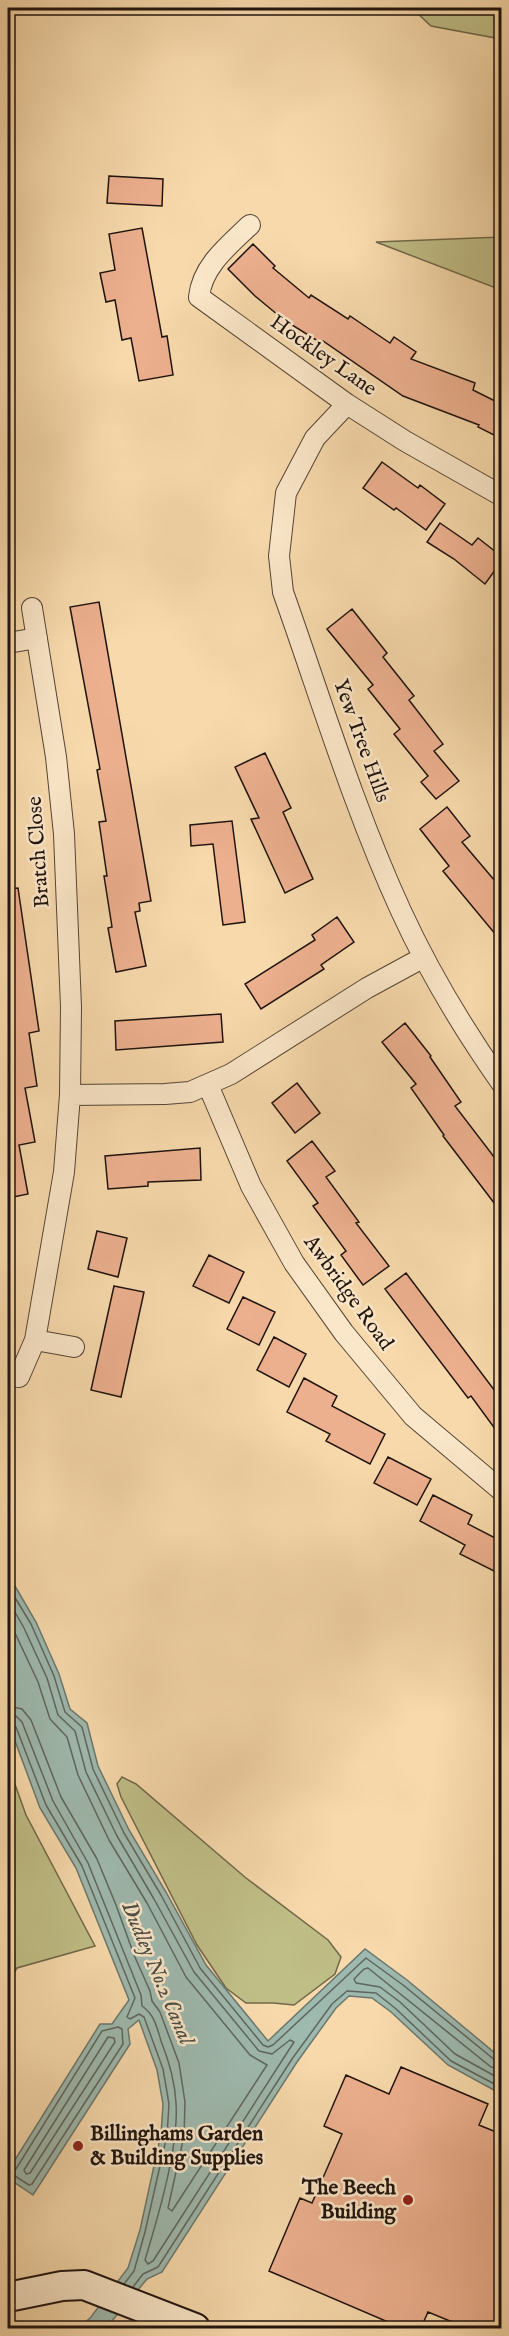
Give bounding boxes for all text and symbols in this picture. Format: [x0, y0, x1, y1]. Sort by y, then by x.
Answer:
street label: Hockley Lane [264, 309, 382, 403]
street label: Yew Tree Hills [326, 676, 396, 806]
street label: Bratch Close [22, 795, 56, 909]
street label: Awbridge Road [296, 1229, 399, 1357]
water label: Dudley No.2 Canal [114, 1897, 200, 2050]
place label: Billinghams Garden & Building Supplies [90, 2121, 263, 2172]
marker: Billinghams Garden & Building Supplies [71, 2139, 85, 2153]
place label: The Beech Building [301, 2175, 397, 2226]
marker: The Beech Building [401, 2193, 415, 2207]

